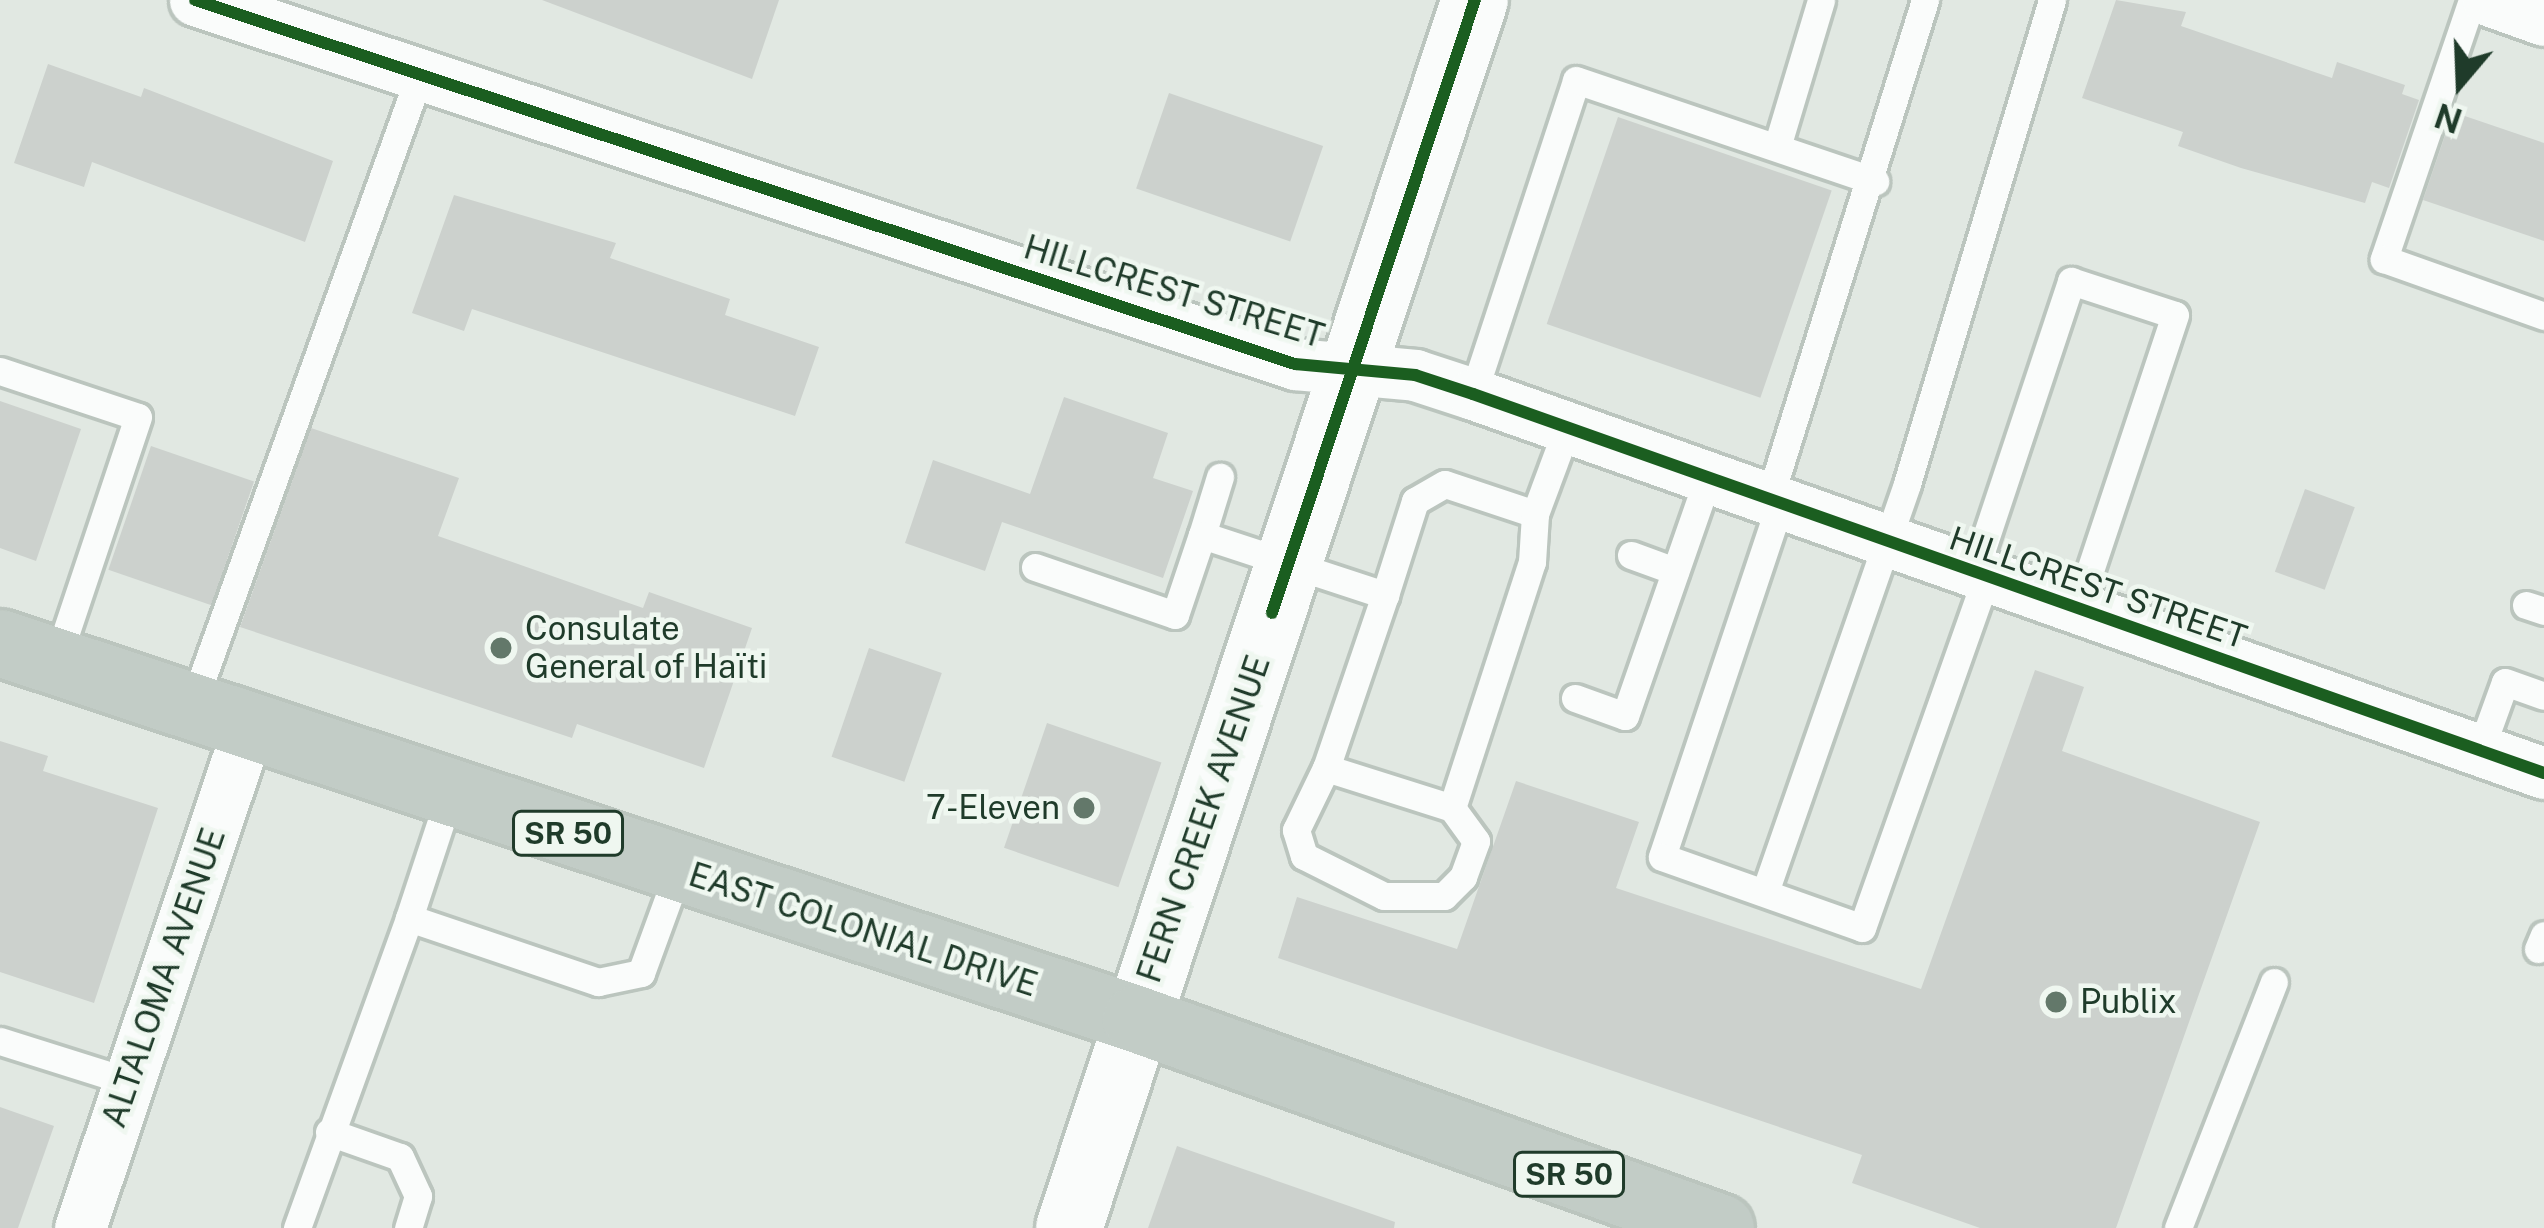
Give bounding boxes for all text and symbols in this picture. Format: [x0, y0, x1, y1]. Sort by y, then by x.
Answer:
north arrow [2400, 24, 2520, 144]
text: N [2430, 96, 2467, 140]
street label: HILLCREST STREET [1019, 228, 1329, 356]
street label: HILLCREST STREET [1944, 519, 2252, 657]
place label: Consulate General of Haïti [525, 609, 768, 687]
marker: Consulate General of Haïti [488, 635, 514, 661]
street label: FERN CREEK AVENUE [1129, 650, 1279, 988]
place label: 7-Eleven [926, 788, 1060, 828]
marker: 7-Eleven [1071, 795, 1097, 821]
road number: SR 50 [511, 809, 625, 857]
street label: ALTALOMA AVENUE [94, 823, 234, 1133]
street label: EAST COLONIAL DRIVE [684, 855, 1042, 1005]
place label: Publix [2080, 982, 2177, 1022]
marker: Publix [2043, 989, 2069, 1015]
road number: SR 50 [1512, 1150, 1626, 1198]

